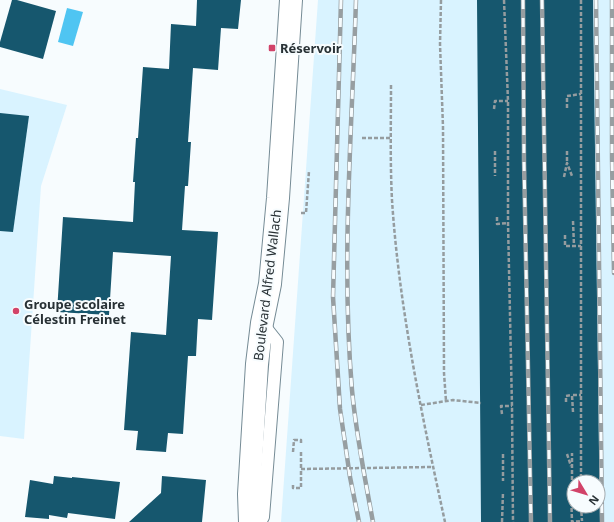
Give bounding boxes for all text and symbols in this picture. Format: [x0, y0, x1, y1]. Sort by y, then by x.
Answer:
place label: Réservoir [280, 39, 342, 57]
marker: Réservoir [267, 43, 277, 53]
street label: Boulevard Alfred Wallach [249, 208, 285, 362]
place label: Groupe scolaire Célestin Freinet [24, 295, 126, 328]
marker: Groupe scolaire Célestin Freinet [11, 306, 21, 316]
north arrow [566, 474, 606, 514]
text: N [586, 492, 603, 509]

